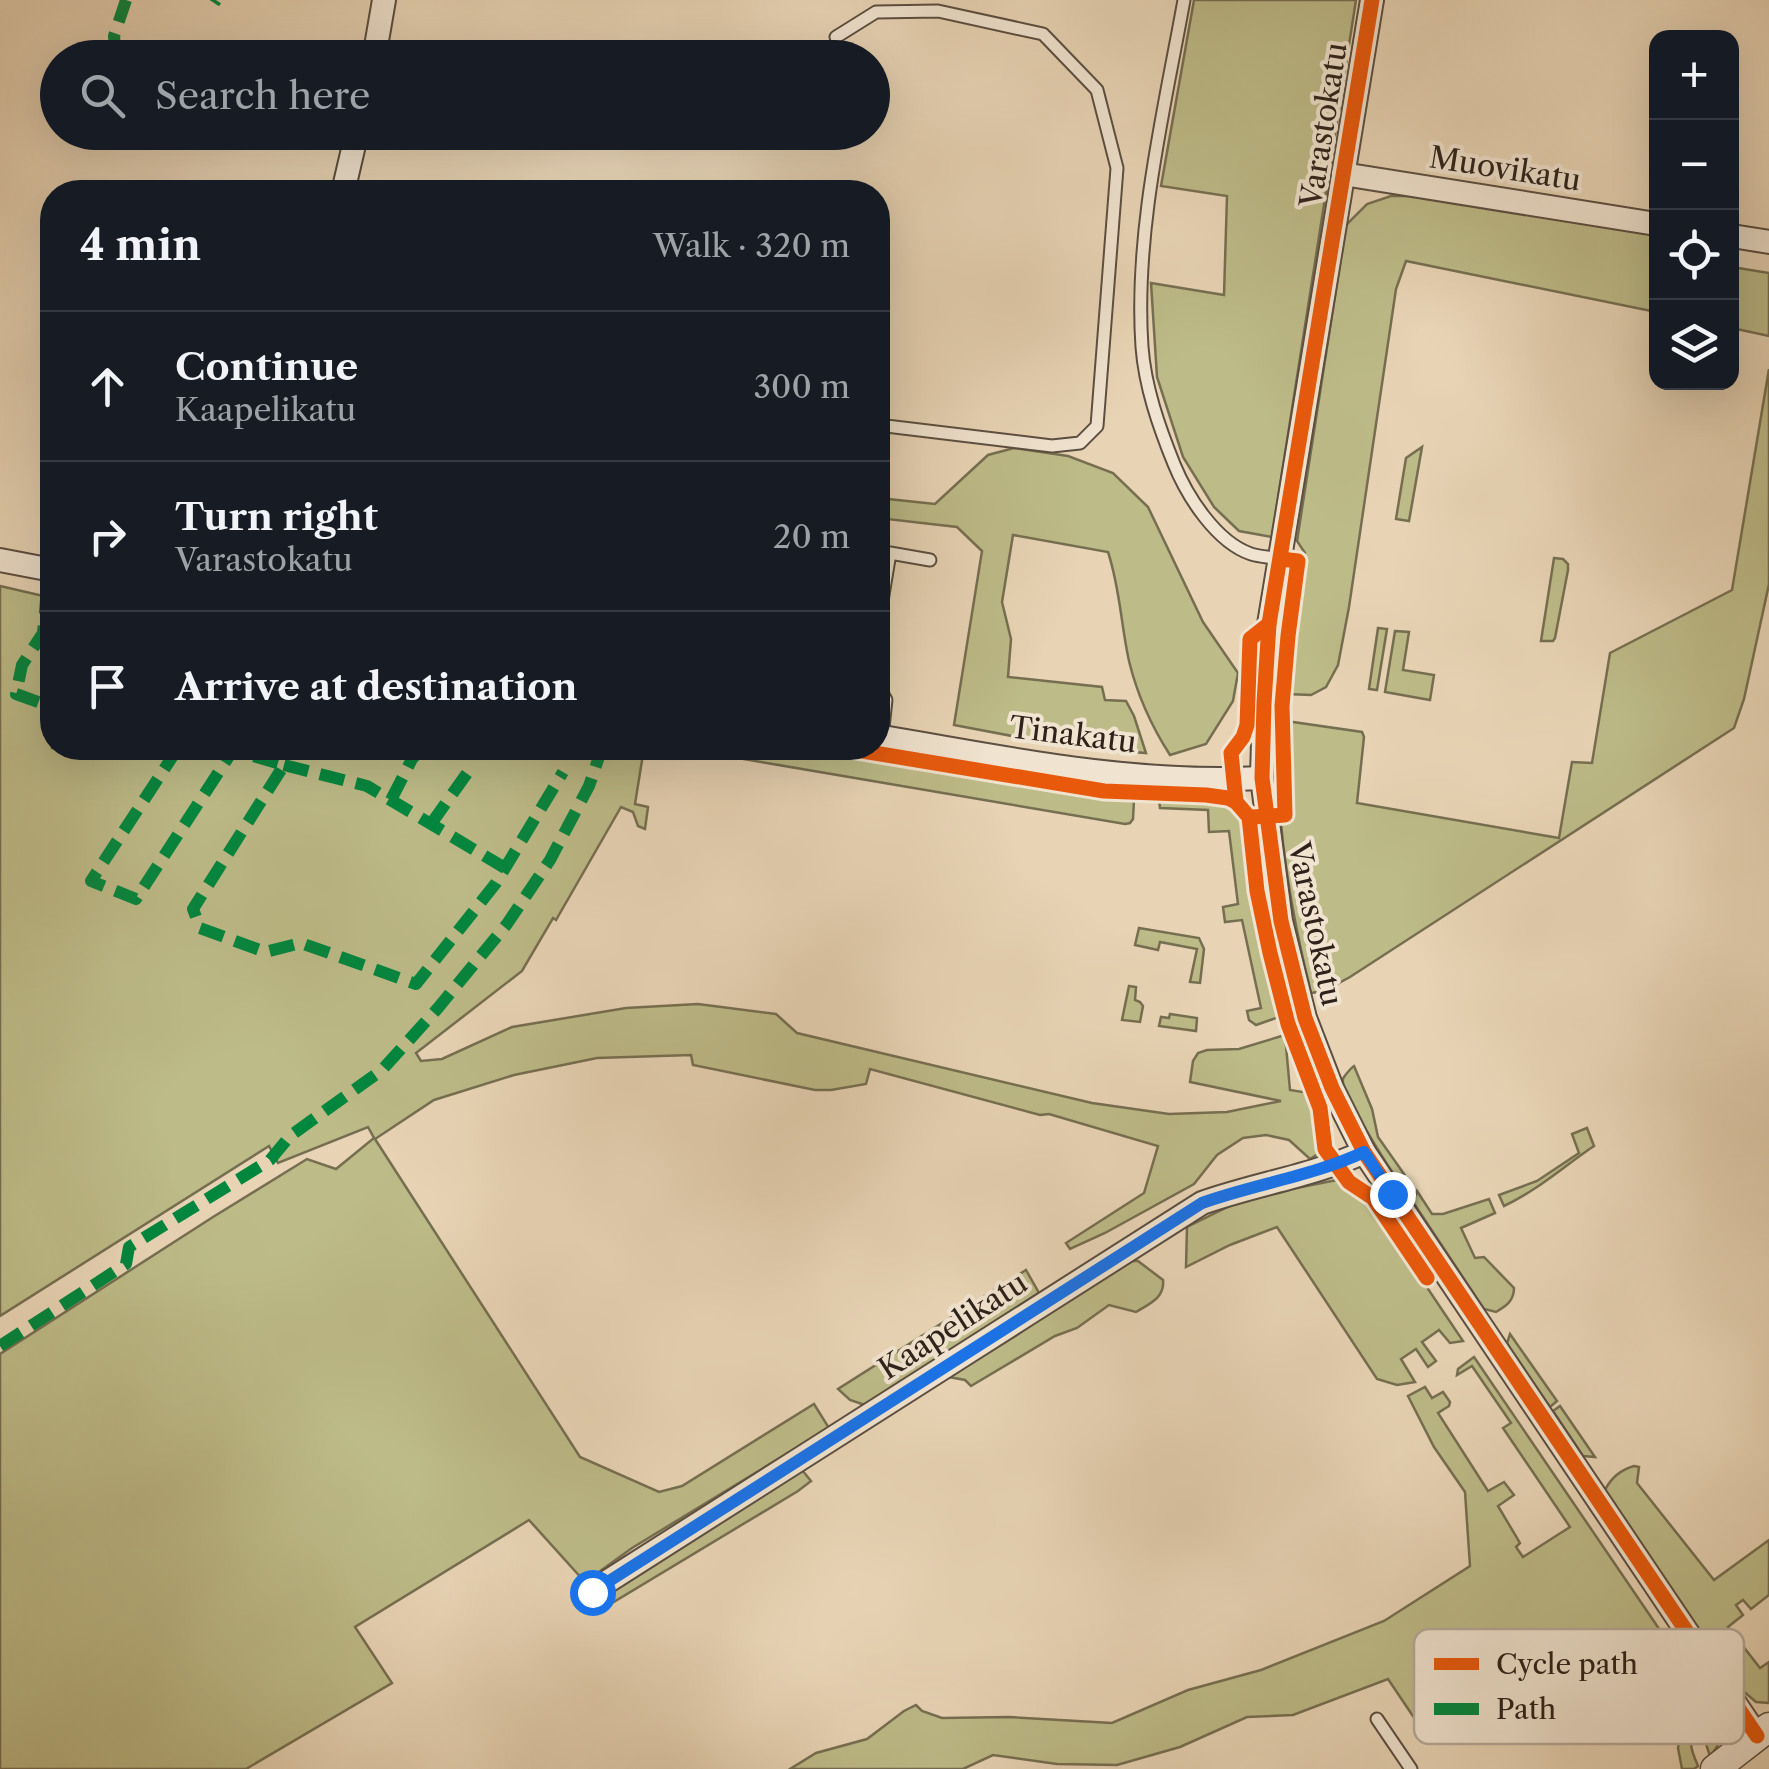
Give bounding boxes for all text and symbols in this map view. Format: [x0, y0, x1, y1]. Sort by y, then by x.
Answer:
map controls [1649, 30, 1739, 390]
button: + [1649, 30, 1739, 120]
search box [40, 40, 890, 150]
street label: Varastokatu [1292, 40, 1355, 211]
icon: search [75, 68, 130, 123]
text: Search here [155, 72, 370, 119]
button: − [1649, 120, 1739, 210]
street label: Muovikatu [1427, 138, 1583, 199]
button: locate [1649, 210, 1739, 300]
text: 4 min [80, 219, 201, 271]
text: Walk · 320 m [653, 226, 850, 265]
button: layers [1649, 300, 1739, 390]
text: Continue [175, 343, 358, 390]
icon: ahead [80, 359, 135, 414]
text: 300 m [753, 367, 850, 406]
text: Kaapelikatu [175, 390, 356, 429]
text: Turn right [175, 493, 378, 540]
icon: right [80, 509, 135, 564]
text: 20 m [773, 517, 850, 556]
text: Varastokatu [175, 540, 353, 579]
icon: arrive [80, 659, 135, 714]
text: Arrive at destination [175, 663, 578, 710]
street label: Tinakatu [1008, 708, 1139, 761]
street label: Varastokatu [1280, 838, 1351, 1009]
route end [1370, 1172, 1416, 1218]
street label: Kaapelikatu [871, 1264, 1034, 1387]
route start [570, 1570, 616, 1616]
legend [1414, 1629, 1744, 1744]
text: Cycle path [1496, 1647, 1638, 1681]
text: Path [1496, 1692, 1556, 1726]

